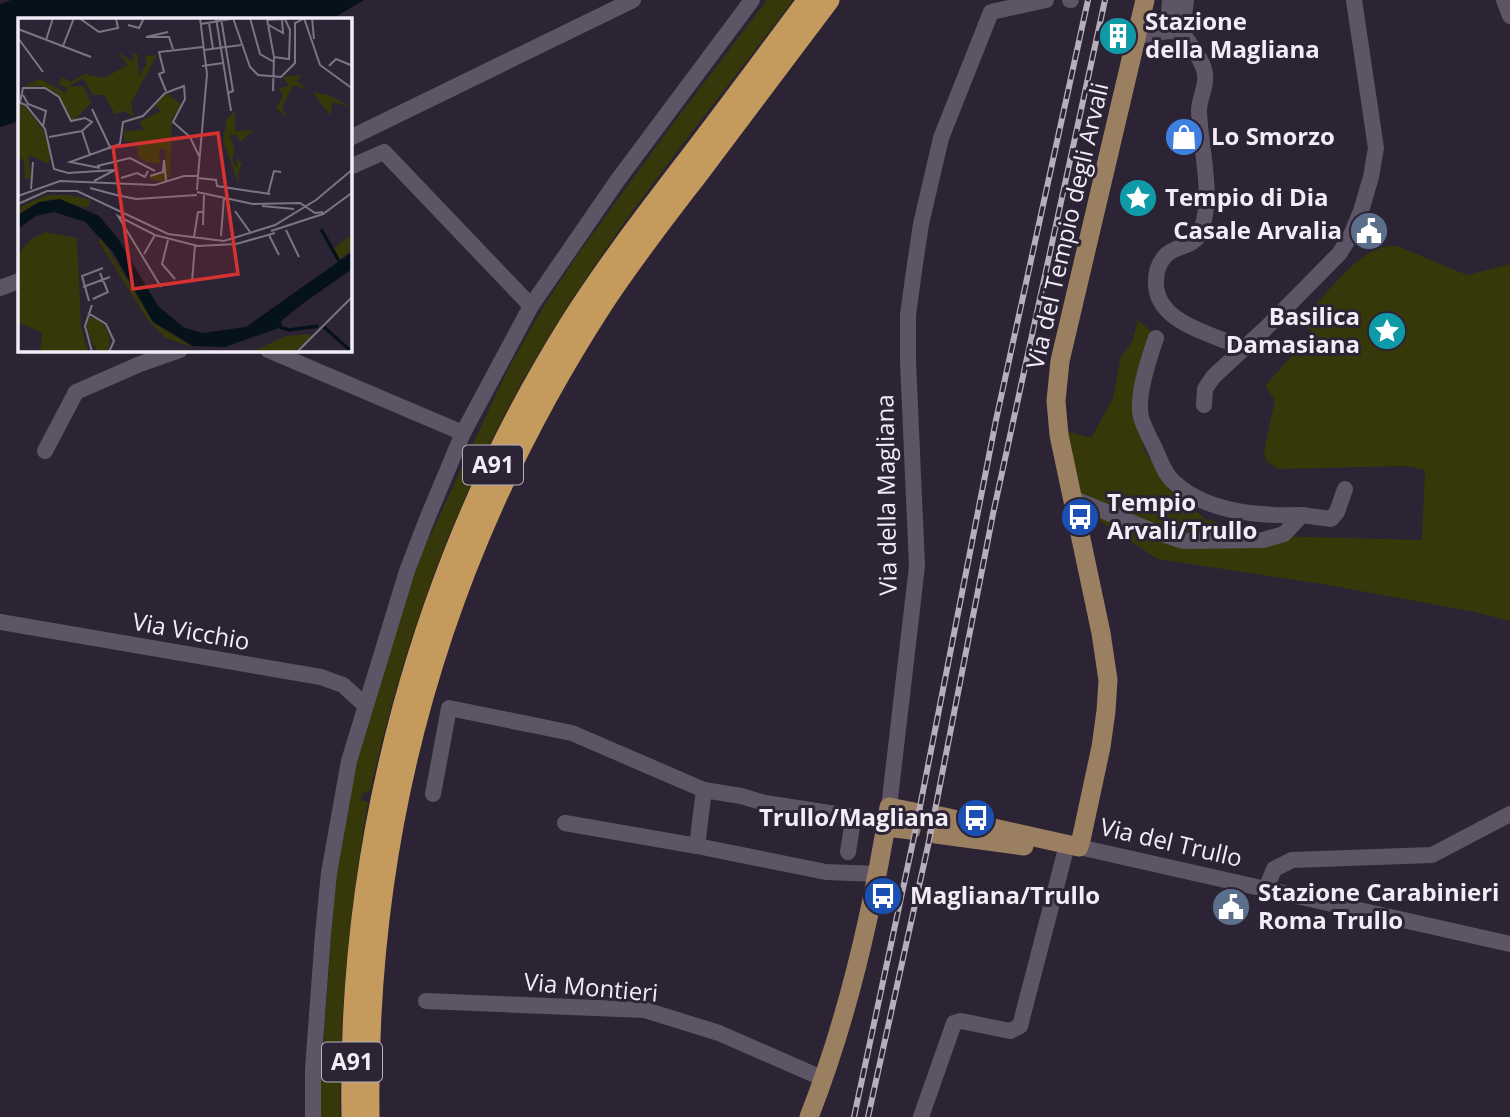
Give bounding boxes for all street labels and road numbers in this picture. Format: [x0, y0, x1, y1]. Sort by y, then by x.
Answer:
street label: Via del Tempio degli Arvali [1018, 79, 1116, 372]
street label: Via della Magliana [867, 394, 904, 596]
road number: A91 [463, 446, 523, 485]
street label: Via Vicchio [130, 604, 252, 657]
street label: Via del Trullo [1097, 809, 1246, 874]
street label: Via Montieri [523, 964, 660, 1009]
road number: A91 [322, 1042, 382, 1082]

